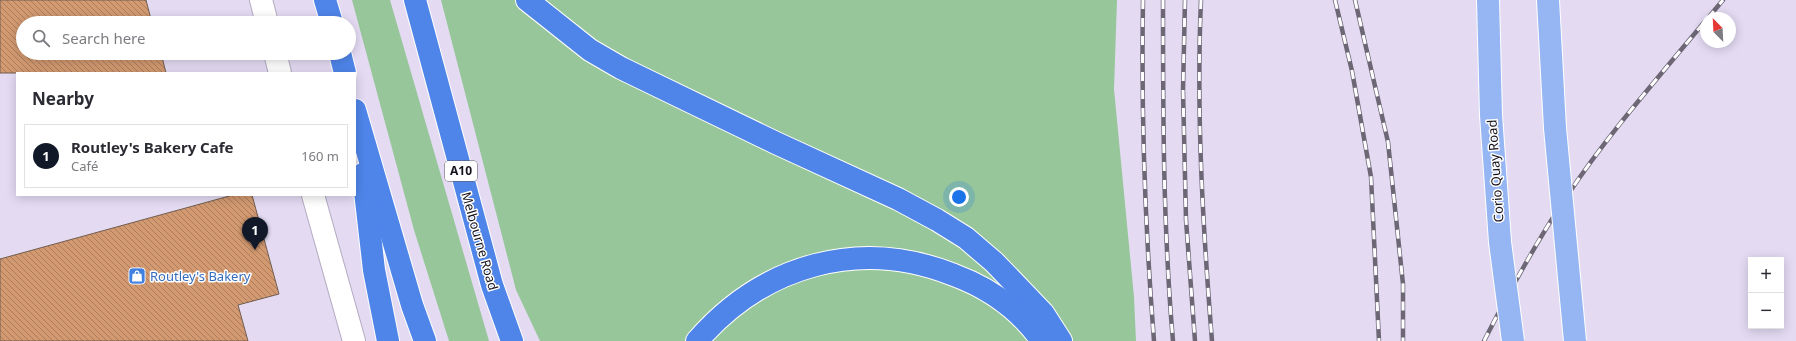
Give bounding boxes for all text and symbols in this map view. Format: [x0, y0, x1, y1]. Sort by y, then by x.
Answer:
north arrow [1700, 12, 1736, 48]
search box [16, 16, 356, 60]
icon: search [30, 27, 52, 49]
text: Search here [62, 28, 145, 48]
text: Nearby [32, 87, 94, 110]
street label: Corio Quay Road [1482, 119, 1508, 223]
text: Routley's Bakery Cafe [71, 137, 234, 157]
text: 1 [42, 147, 50, 165]
text: 160 m [301, 147, 339, 165]
text: Café [71, 157, 98, 175]
road number: A10 [445, 161, 477, 181]
your location [949, 187, 969, 207]
street label: Melbourne Road [457, 190, 503, 292]
pin: 1 [242, 217, 268, 250]
map controls [1748, 257, 1784, 329]
button: + [1748, 257, 1784, 293]
shop icon: Routley's Bakery [127, 266, 147, 286]
place label: Routley's Bakery [150, 267, 251, 285]
button: − [1748, 293, 1784, 329]

